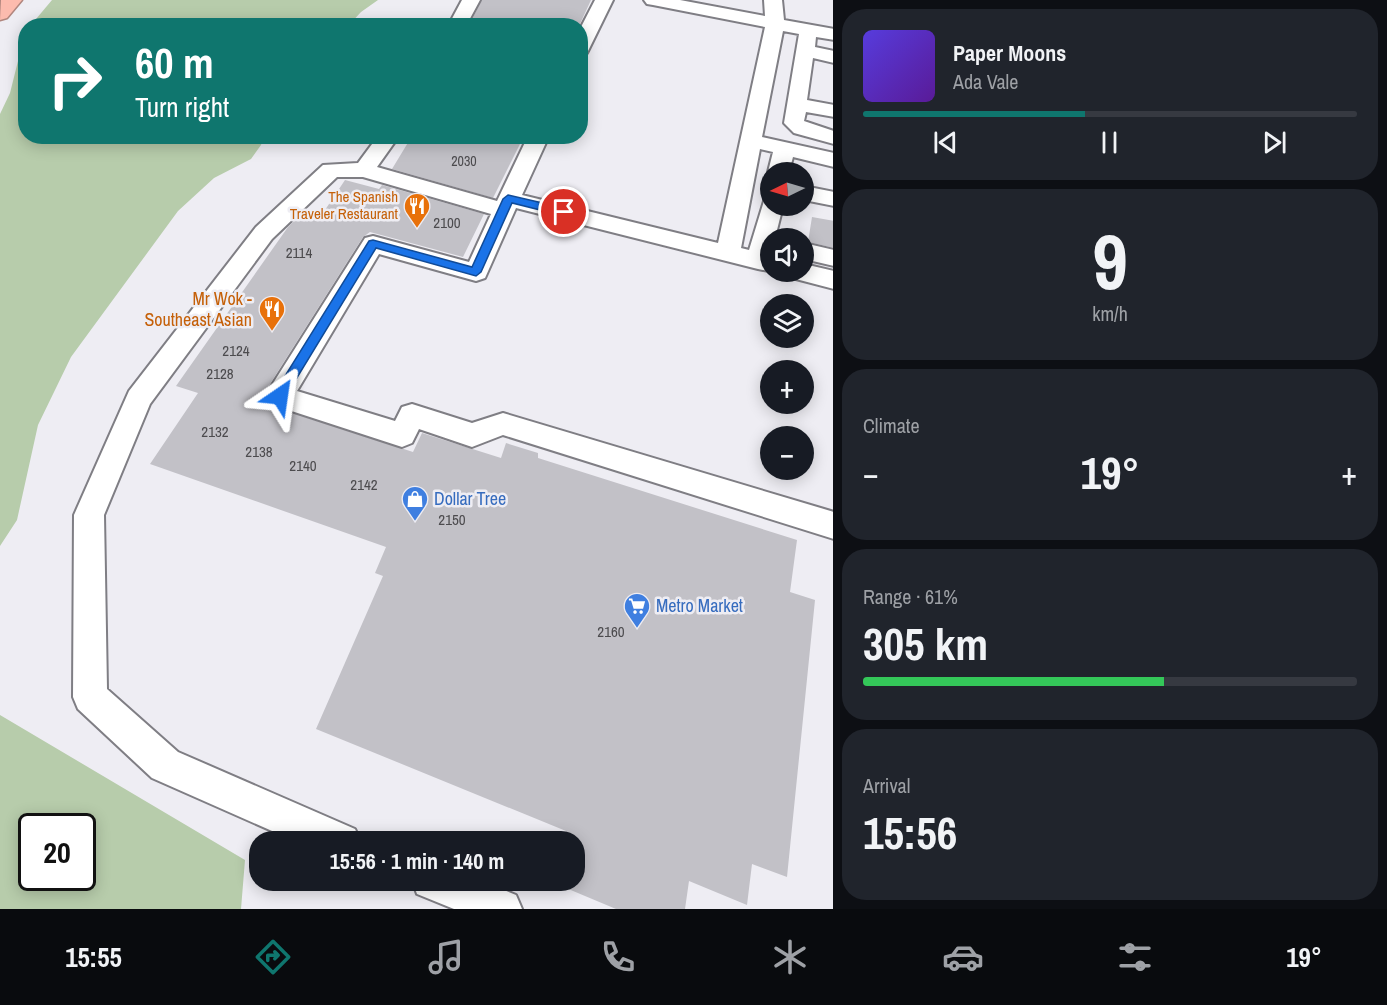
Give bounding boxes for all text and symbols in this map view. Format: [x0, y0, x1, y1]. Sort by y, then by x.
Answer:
text: 60 m [135, 35, 214, 91]
text: Paper Moons [953, 38, 1066, 68]
icon: right [36, 42, 114, 120]
text: Ada Vale [953, 68, 1018, 95]
text: Turn right [135, 89, 229, 125]
icon: previous [929, 126, 962, 159]
icon: pause [1093, 126, 1126, 159]
icon: next [1258, 126, 1291, 159]
house number: 2030 [451, 152, 477, 170]
north arrow [760, 162, 814, 216]
map controls [760, 162, 814, 480]
place label: The Spanish Traveler Restaurant [290, 186, 399, 224]
pin [538, 186, 589, 237]
restaurant icon: The Spanish Traveler Restaurant [402, 191, 432, 229]
icon: arrive [547, 195, 580, 228]
text: 9 [1092, 208, 1128, 313]
house number: 2100 [433, 212, 461, 233]
button: sound [760, 228, 814, 282]
house number: 2114 [286, 242, 312, 263]
place label: Mr Wok - Southeast Asian [144, 286, 252, 332]
restaurant icon: Mr Wok - Southeast Asian [257, 294, 287, 332]
button: layers [760, 294, 814, 348]
text: km/h [1092, 300, 1128, 327]
house number: 2124 [222, 340, 250, 361]
button: + [760, 360, 814, 414]
house number: 2128 [206, 363, 234, 384]
position arrow [248, 364, 312, 428]
text: Climate [863, 412, 920, 439]
house number: 2132 [201, 421, 229, 442]
button: − [760, 426, 814, 480]
house number: 2138 [245, 441, 273, 462]
text: 19° [1080, 442, 1140, 503]
text: − [863, 451, 879, 495]
text: + [1341, 451, 1357, 495]
house number: 2140 [289, 455, 317, 476]
house number: 2142 [350, 474, 378, 495]
shop icon: Dollar Tree [400, 484, 430, 522]
place label: Dollar Tree [434, 486, 506, 511]
house number: 2150 [438, 509, 466, 530]
text: Range · 61% [863, 583, 958, 610]
supermarket icon: Metro Market [622, 591, 652, 629]
place label: Metro Market [656, 593, 743, 618]
text: 305 km [863, 613, 988, 674]
house number: 2160 [597, 621, 625, 642]
text: Arrival [863, 772, 910, 799]
text: 15:56 [863, 802, 957, 863]
speed limit sign: 20 [18, 813, 96, 891]
text: 15:56 · 1 min · 140 m [330, 846, 504, 876]
icon: directions [252, 936, 294, 978]
icon: music [425, 936, 467, 978]
icon: phone [597, 936, 639, 978]
icon: climate [769, 936, 811, 978]
icon: car [942, 936, 984, 978]
icon: filters [1114, 936, 1156, 978]
text: 15:55 [65, 939, 122, 975]
text: 19° [1286, 939, 1322, 975]

